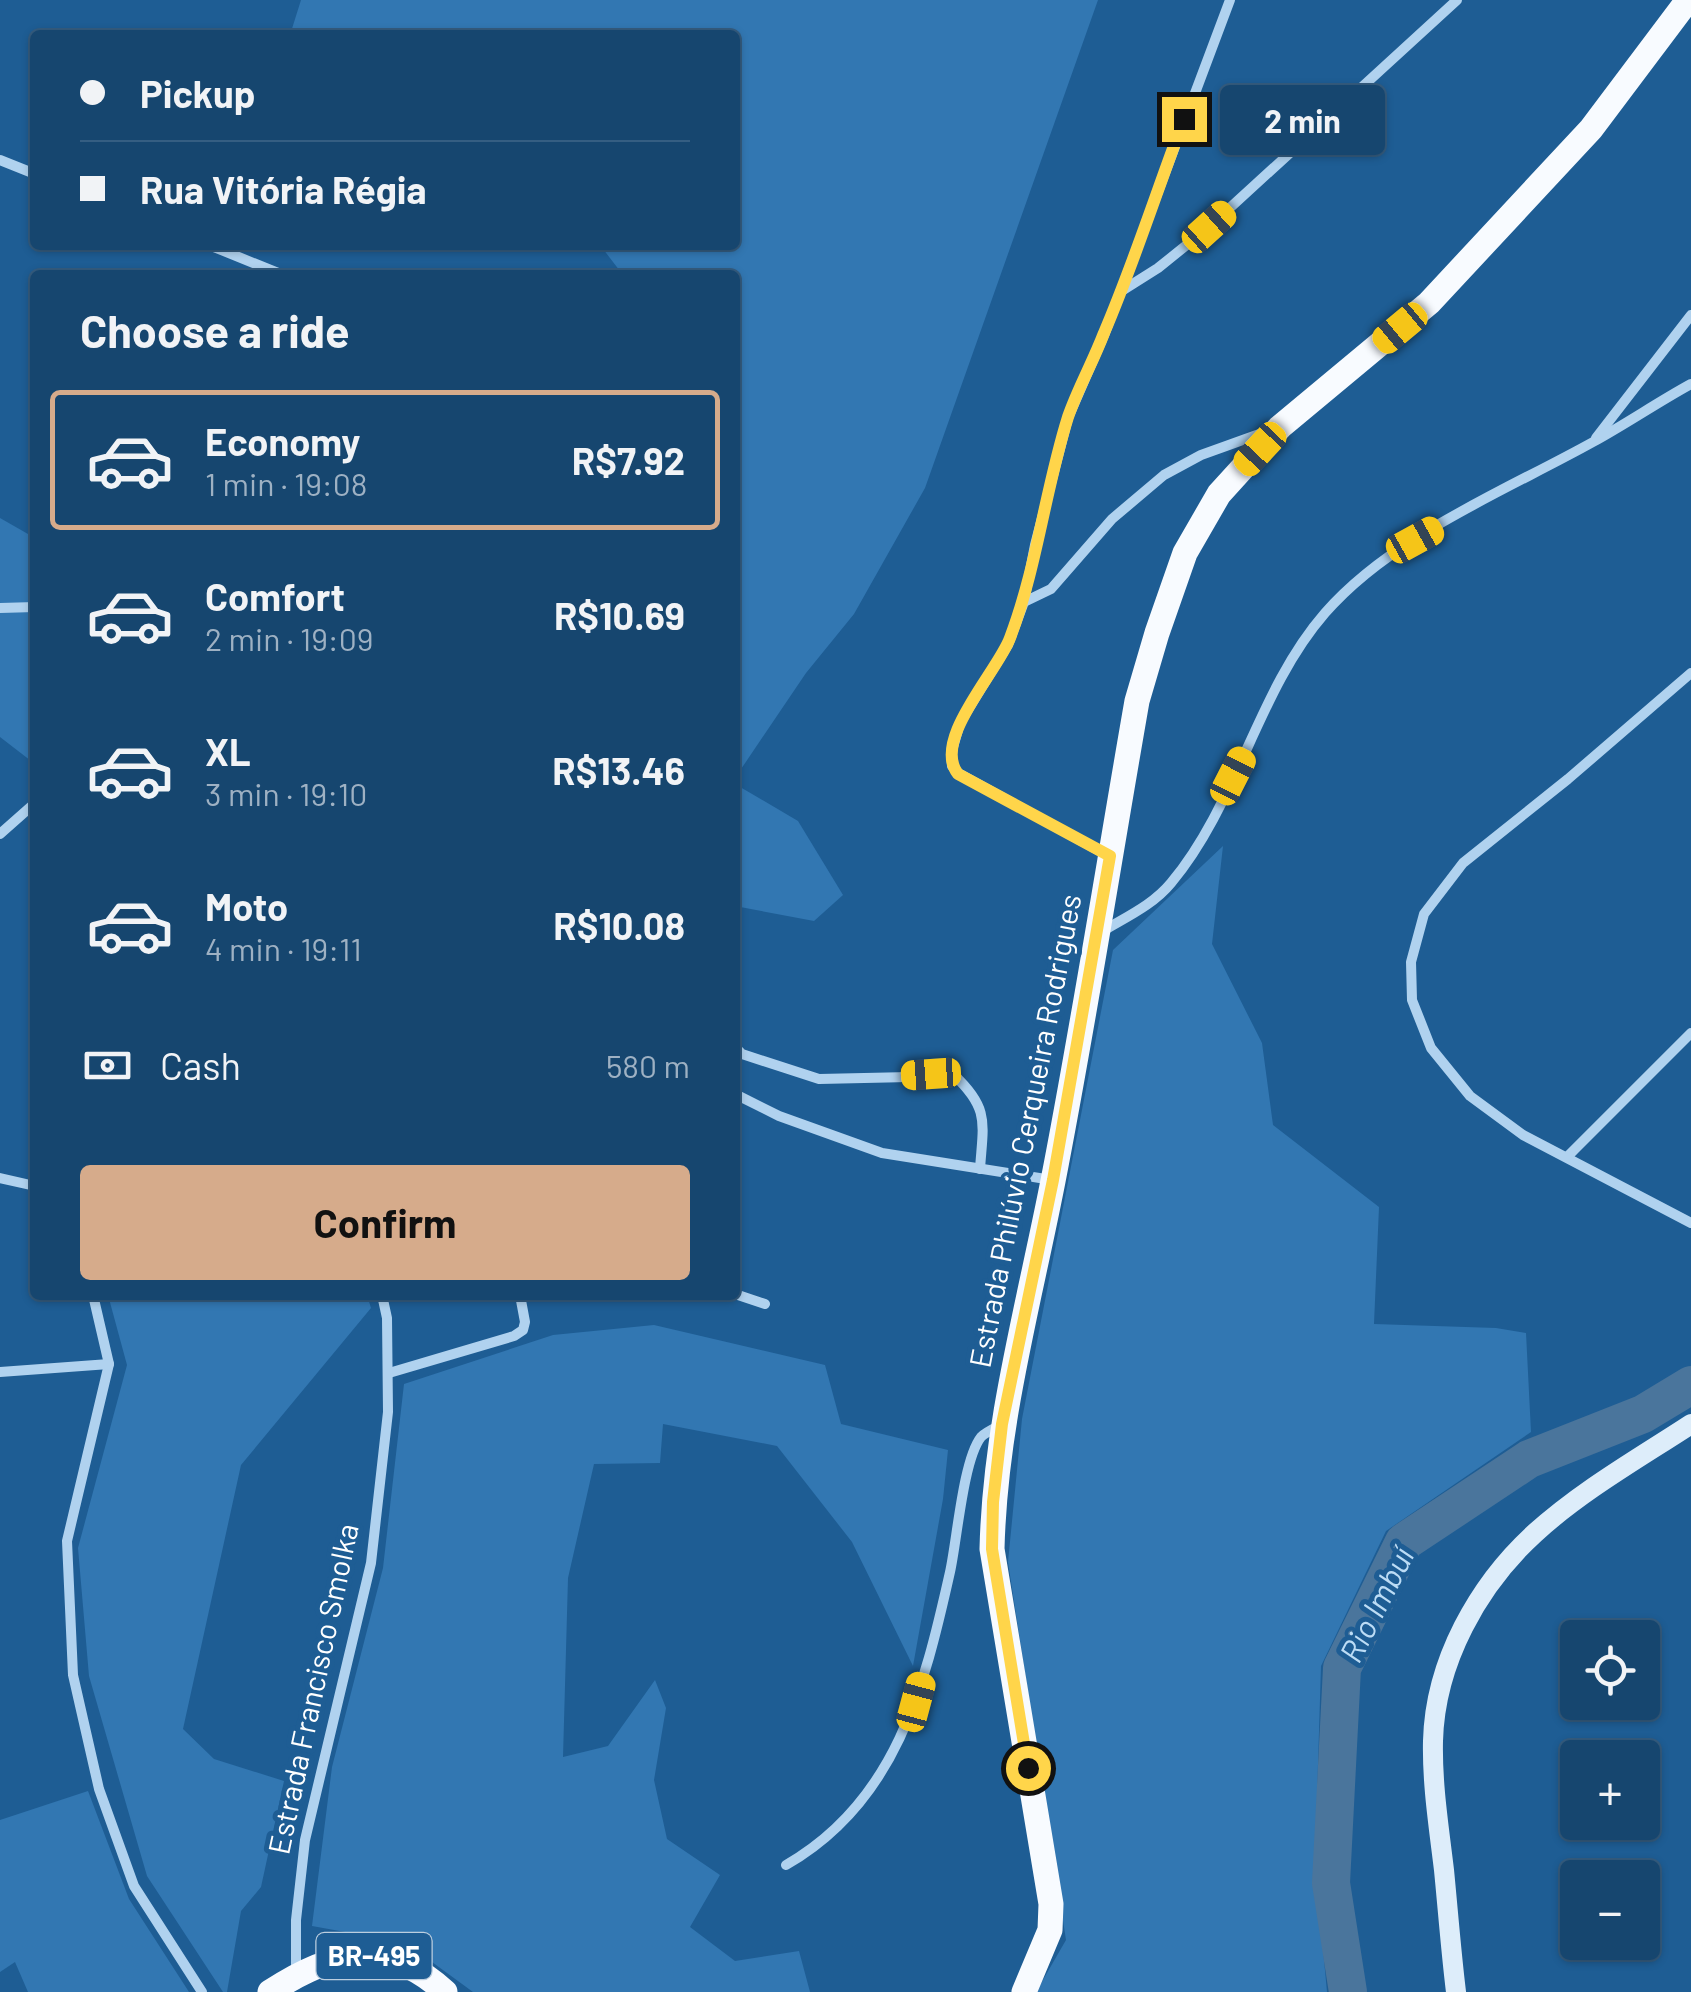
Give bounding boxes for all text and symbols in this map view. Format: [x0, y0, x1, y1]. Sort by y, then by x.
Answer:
text: Pickup [140, 70, 255, 116]
callout: 2 min [1219, 84, 1384, 154]
route end [1162, 97, 1207, 142]
text: 2 min [1264, 101, 1341, 139]
text: Rua Vitória Régia [140, 166, 427, 212]
car [1177, 196, 1241, 258]
car [1367, 297, 1433, 359]
text: Choose a ride [80, 303, 350, 357]
icon: car [85, 415, 175, 505]
car [1229, 417, 1291, 481]
text: Economy [205, 418, 360, 464]
text: R$7.92 [572, 437, 685, 483]
text: 1 min · 19:08 [205, 464, 367, 502]
car [1381, 512, 1449, 568]
icon: car [85, 570, 175, 660]
text: Comfort [205, 573, 345, 619]
text: R$10.69 [554, 592, 685, 638]
text: 2 min · 19:09 [205, 619, 373, 657]
icon: car [85, 725, 175, 815]
text: XL [205, 728, 251, 774]
car [1206, 742, 1260, 810]
text: R$13.46 [552, 747, 685, 793]
text: 3 min · 19:10 [205, 774, 367, 812]
icon: car [85, 880, 175, 970]
text: Moto [205, 883, 288, 929]
street label: Estrada Philúvio Cerqueira Rodrigues [960, 891, 1088, 1370]
text: R$10.08 [553, 902, 685, 948]
text: 4 min · 19:11 [205, 929, 362, 967]
icon: cash [80, 1038, 135, 1093]
text: Cash [160, 1042, 241, 1088]
text: 580 m [606, 1046, 690, 1084]
car [900, 1057, 962, 1091]
button: Confirm [80, 1165, 690, 1280]
street label: Estrada Francisco Smolka [259, 1520, 365, 1857]
water label: Rio Imbuí [1330, 1538, 1421, 1668]
map controls [1560, 1620, 1660, 1960]
button: locate [1560, 1620, 1660, 1720]
car [894, 1669, 938, 1735]
button: + [1560, 1740, 1660, 1840]
route start [1006, 1746, 1051, 1791]
button: − [1560, 1860, 1660, 1960]
road number: BR-495 [316, 1933, 432, 1979]

